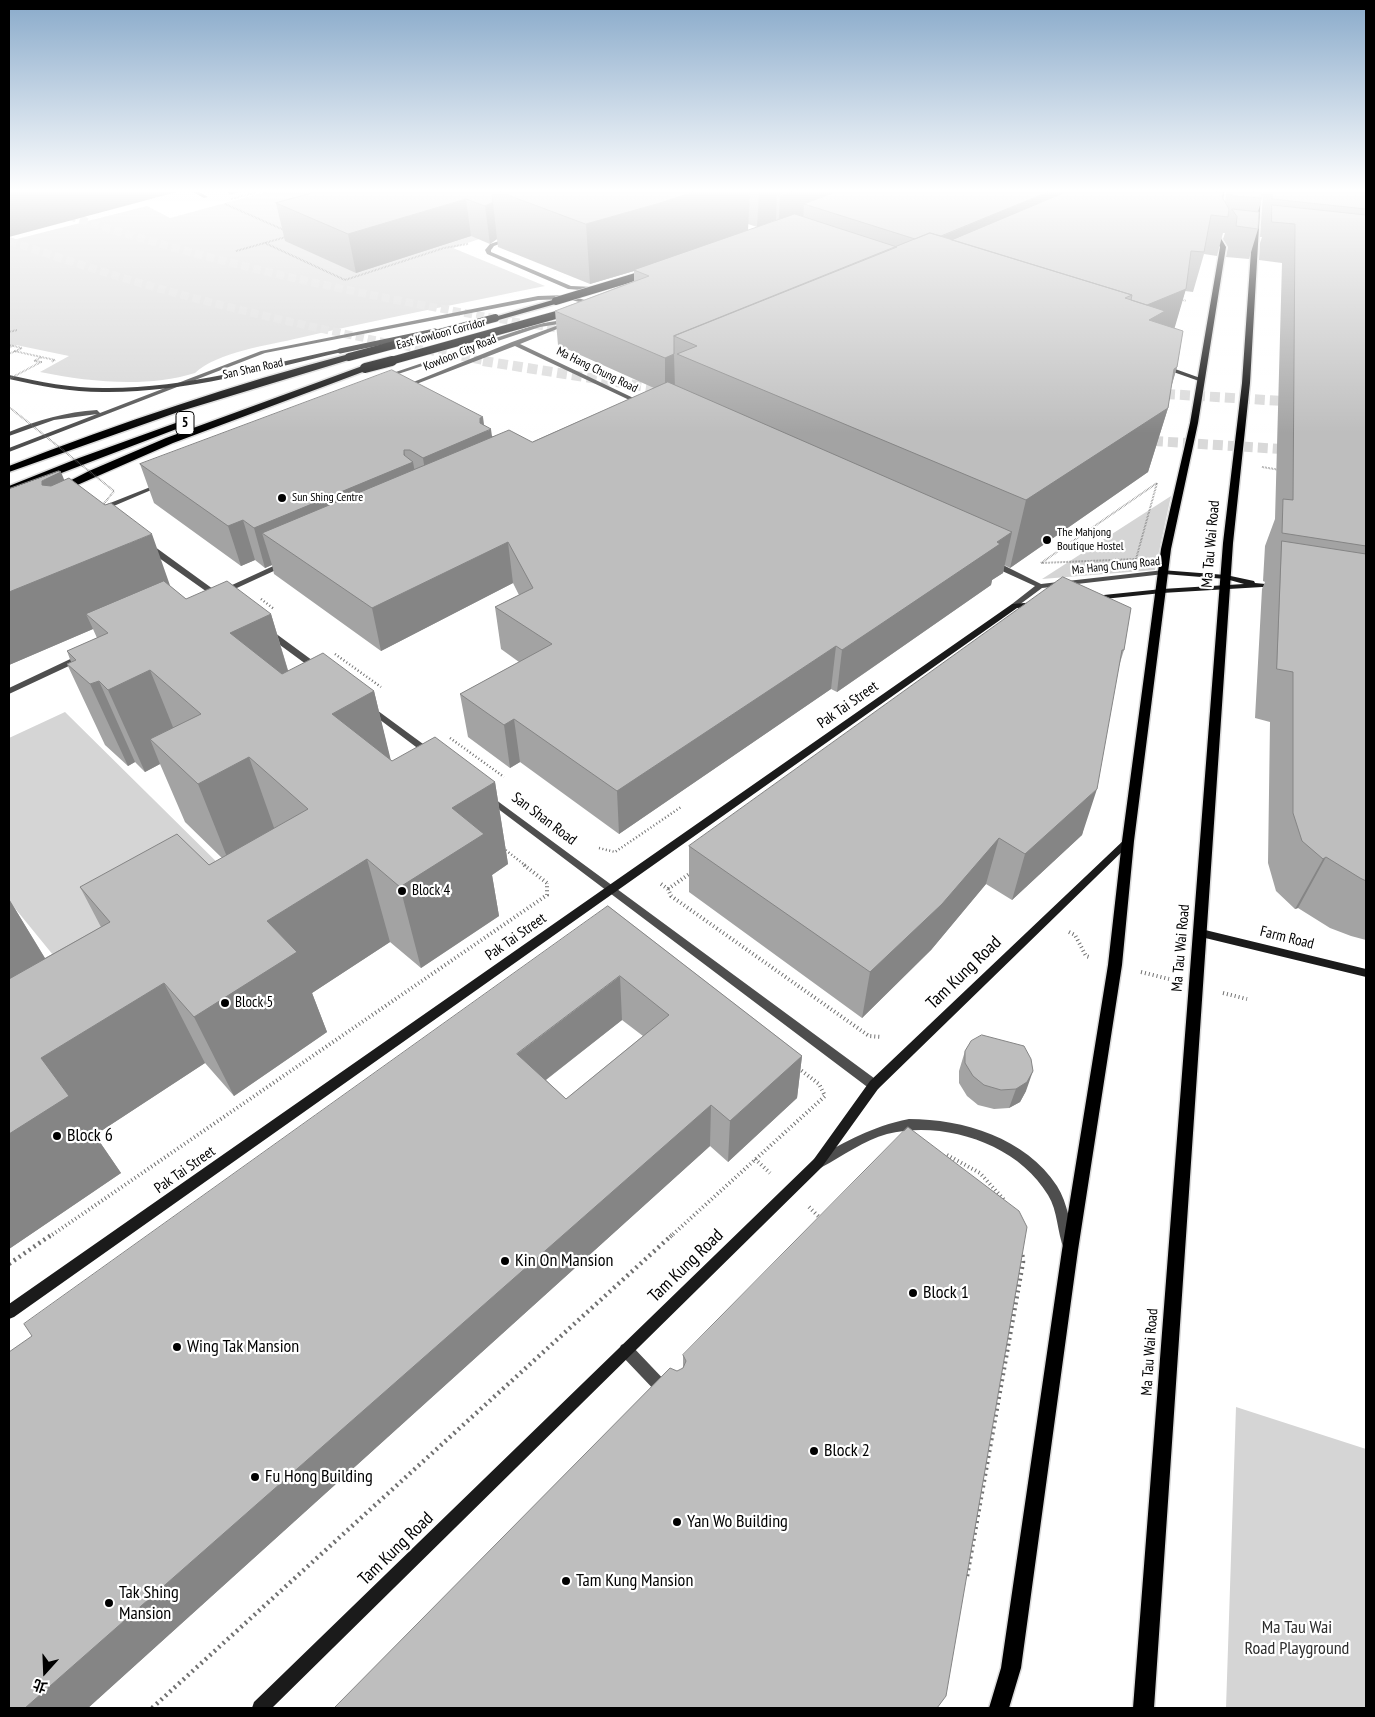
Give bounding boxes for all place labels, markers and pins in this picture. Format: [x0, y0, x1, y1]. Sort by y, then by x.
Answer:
place label: Sun Shing Centre [292, 491, 363, 505]
marker: Sun Shing Centre [276, 492, 288, 504]
place label: The Mahjong Boutique Hostel [1057, 526, 1123, 554]
marker: The Mahjong Boutique Hostel [1041, 534, 1053, 546]
place label: Block 4 [412, 882, 450, 900]
marker: Block 4 [396, 885, 408, 897]
place label: Block 5 [235, 994, 273, 1012]
marker: Block 5 [219, 997, 231, 1009]
place label: Block 6 [67, 1125, 113, 1147]
marker: Block 6 [51, 1130, 63, 1142]
place label: Kin On Mansion [515, 1250, 613, 1272]
marker: Kin On Mansion [499, 1255, 511, 1267]
place label: Block 1 [923, 1282, 969, 1304]
marker: Block 1 [907, 1287, 919, 1299]
place label: Wing Tak Mansion [187, 1336, 299, 1358]
marker: Wing Tak Mansion [171, 1341, 183, 1353]
place label: Block 2 [824, 1440, 870, 1462]
marker: Block 2 [808, 1445, 820, 1457]
place label: Fu Hong Building [265, 1466, 373, 1488]
marker: Fu Hong Building [249, 1471, 261, 1483]
place label: Yan Wo Building [687, 1511, 788, 1533]
marker: Yan Wo Building [671, 1516, 683, 1528]
place label: Tam Kung Mansion [576, 1570, 693, 1592]
marker: Tam Kung Mansion [560, 1575, 572, 1587]
place label: Tak Shing Mansion [119, 1582, 179, 1625]
marker: Tak Shing Mansion [103, 1597, 115, 1609]

